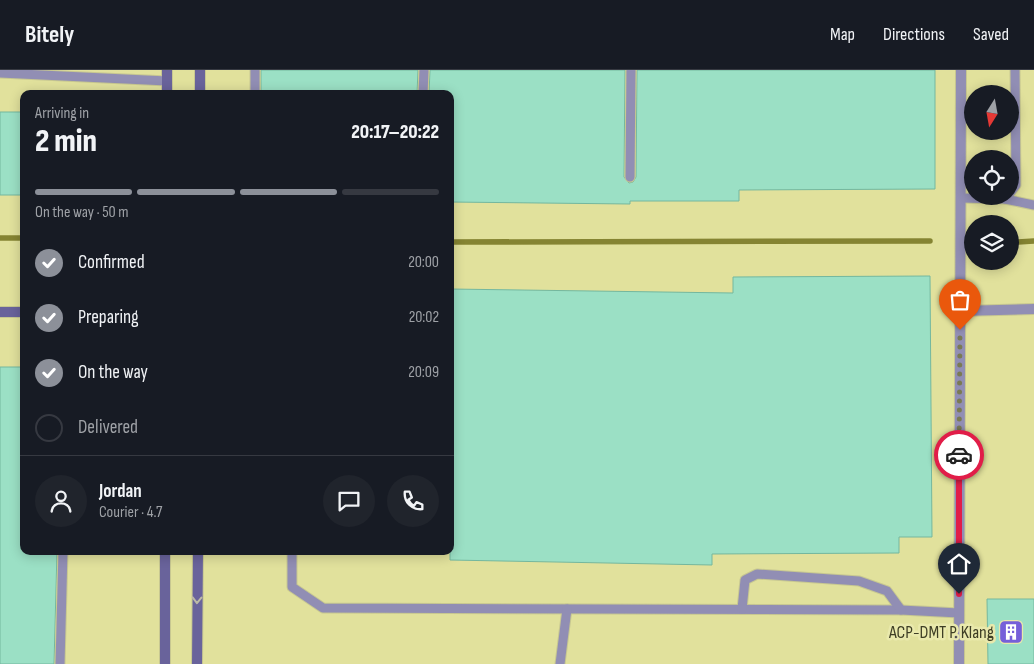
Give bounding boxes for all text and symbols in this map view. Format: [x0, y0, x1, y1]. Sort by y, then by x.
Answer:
text: Bitely [25, 20, 74, 49]
text: Map [830, 24, 855, 45]
text: Directions [883, 24, 945, 45]
text: Saved [973, 24, 1009, 45]
north arrow [964, 85, 1019, 140]
map controls [964, 85, 1019, 270]
text: Arriving in [35, 104, 89, 123]
text: 20:17–20:22 [351, 121, 439, 144]
text: 2 min [35, 122, 97, 161]
button: locate [964, 150, 1019, 205]
text: On the way · 50 m [35, 203, 129, 222]
button: layers [964, 215, 1019, 270]
icon: check [35, 249, 63, 277]
text: Confirmed [78, 251, 145, 274]
text: 20:00 [408, 253, 439, 272]
pin [939, 279, 981, 330]
icon: bag [946, 286, 974, 314]
icon: check [35, 304, 63, 332]
text: Preparing [78, 306, 139, 329]
text: 20:02 [409, 308, 439, 327]
icon: check [35, 359, 63, 387]
text: On the way [78, 361, 148, 384]
text: 20:09 [408, 363, 439, 382]
text: Delivered [78, 416, 138, 439]
courier [934, 430, 984, 480]
icon: car [945, 441, 973, 469]
button: person [35, 475, 87, 527]
button: chat [323, 475, 375, 527]
button: phone [387, 475, 439, 527]
text: Jordan [99, 480, 142, 503]
text: Courier · 4.7 [99, 503, 162, 522]
pin [938, 543, 980, 594]
icon: home [945, 550, 973, 578]
one-way arrow [192, 596, 202, 604]
building icon: ACP-DMT P. Klang [998, 619, 1024, 645]
place label: ACP-DMT P. Klang [888, 622, 994, 643]

